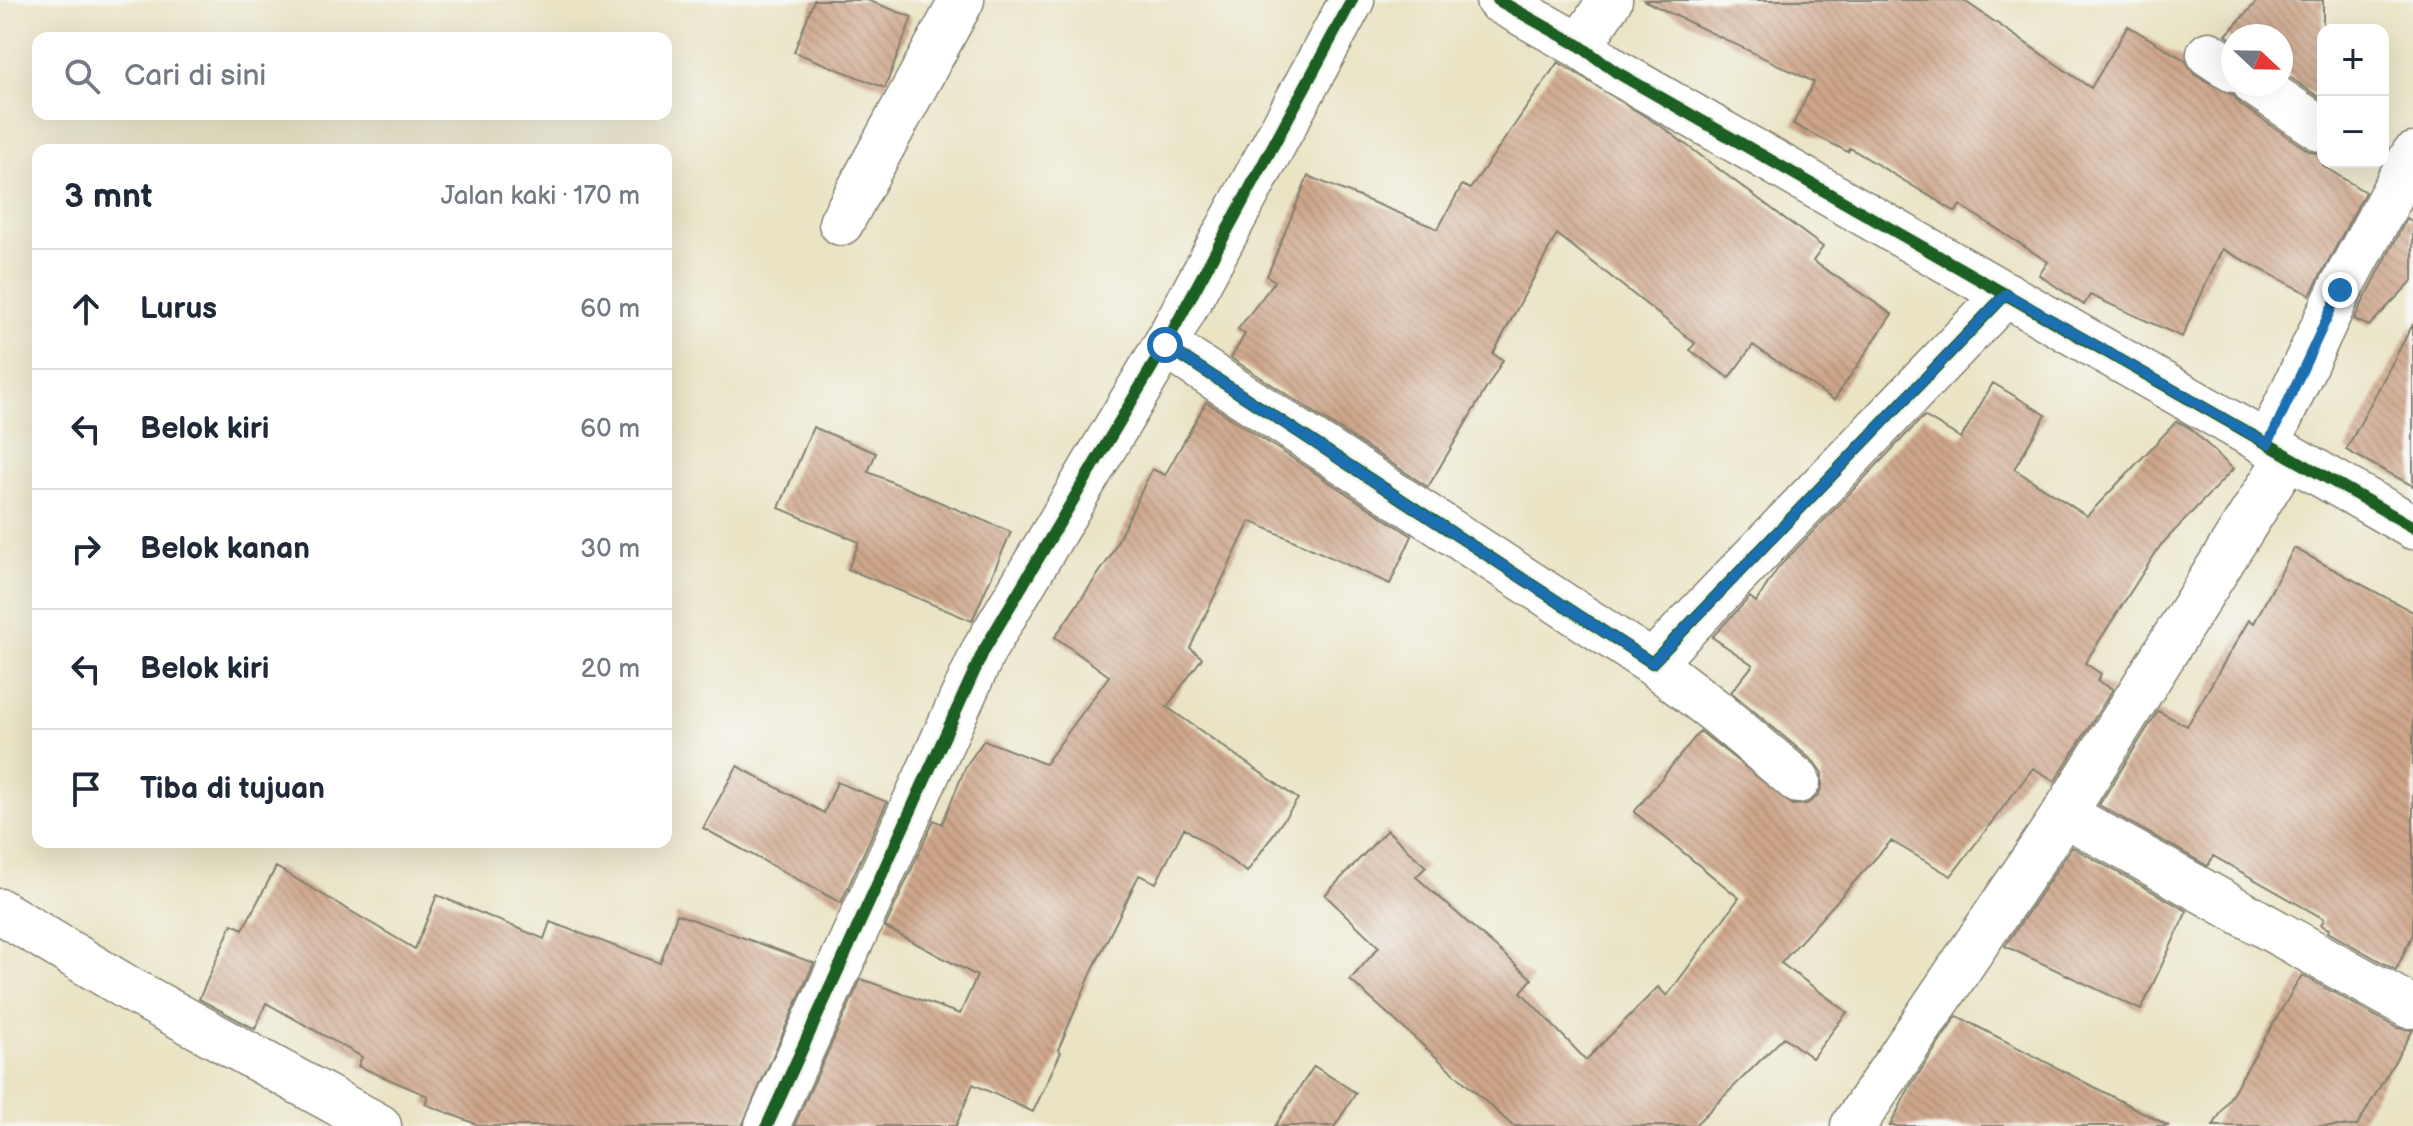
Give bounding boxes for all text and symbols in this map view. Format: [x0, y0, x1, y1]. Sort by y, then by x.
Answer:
north arrow [2221, 24, 2293, 96]
map controls [2317, 24, 2389, 168]
button: + [2317, 24, 2389, 96]
search box [32, 32, 672, 120]
icon: search [60, 54, 104, 98]
text: Cari di sini [124, 58, 266, 94]
button: − [2317, 96, 2389, 168]
text: 3 mnt [64, 176, 152, 217]
text: Jalan kaki · 170 m [441, 181, 640, 212]
route end [2322, 272, 2358, 308]
icon: ahead [64, 287, 108, 331]
text: Lurus [140, 291, 217, 327]
text: 60 m [580, 294, 640, 325]
route start [1147, 327, 1183, 363]
icon: left [64, 407, 108, 451]
text: Belok kiri [140, 411, 269, 447]
text: 60 m [580, 414, 640, 445]
icon: right [64, 527, 108, 571]
text: Belok kanan [140, 531, 310, 567]
text: 30 m [580, 534, 640, 565]
icon: left [64, 647, 108, 691]
text: Belok kiri [140, 651, 269, 687]
text: 20 m [581, 654, 640, 685]
icon: arrive [64, 767, 108, 811]
text: Tiba di tujuan [140, 771, 325, 807]

